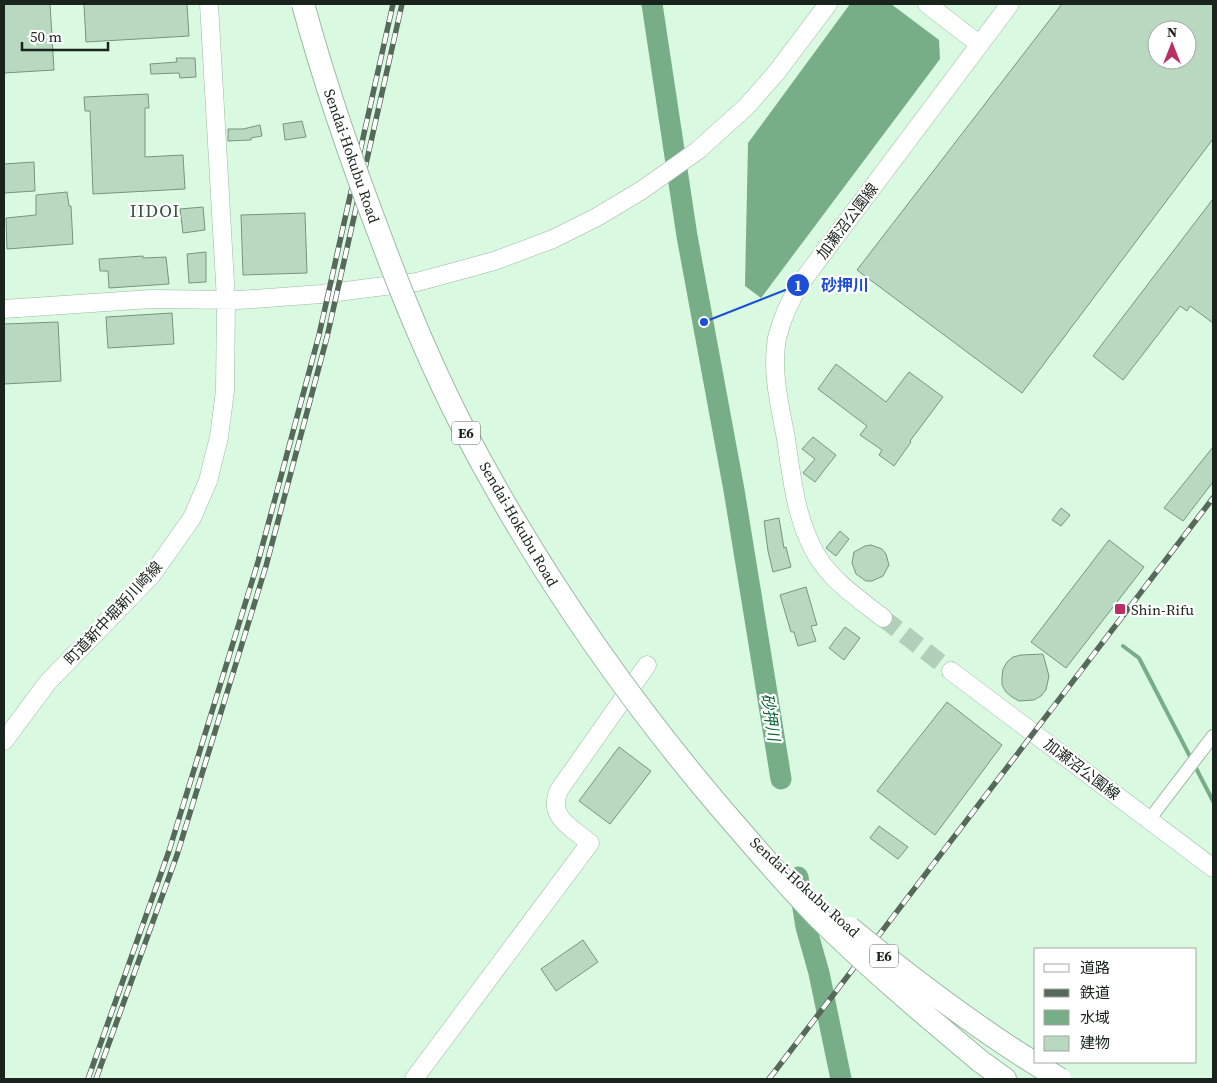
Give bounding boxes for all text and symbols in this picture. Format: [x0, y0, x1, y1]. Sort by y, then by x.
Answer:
scale bar [22, 20, 109, 52]
north arrow [1147, 20, 1197, 70]
text: N [1167, 22, 1177, 42]
text: 50 m [30, 26, 62, 47]
street label: Sendai-Hokubu Road [319, 86, 385, 226]
street label: 加瀬沼公園線 [812, 179, 882, 263]
district label: IIDOI [130, 198, 180, 223]
callout: 砂押川 [786, 270, 879, 301]
text: 砂押川 [821, 274, 869, 296]
text: 1 [794, 275, 802, 296]
road number: E6 [452, 422, 480, 444]
street label: Sendai-Hokubu Road [475, 458, 564, 591]
street label: 町道新中堀新川崎線 [59, 556, 167, 670]
place label: Shin-Rifu [1131, 599, 1194, 620]
marker: Shin-Rifu [1113, 602, 1127, 616]
water label: 砂押川 [756, 692, 786, 744]
street label: 加瀬沼公園線 [1040, 734, 1124, 804]
street label: Sendai-Hokubu Road [746, 832, 865, 942]
road number: E6 [870, 944, 898, 968]
legend [1034, 948, 1197, 1063]
text: 道路 [1080, 957, 1110, 978]
text: 鉄道 [1080, 982, 1110, 1003]
text: 水域 [1080, 1007, 1110, 1028]
text: 建物 [1080, 1032, 1110, 1053]

